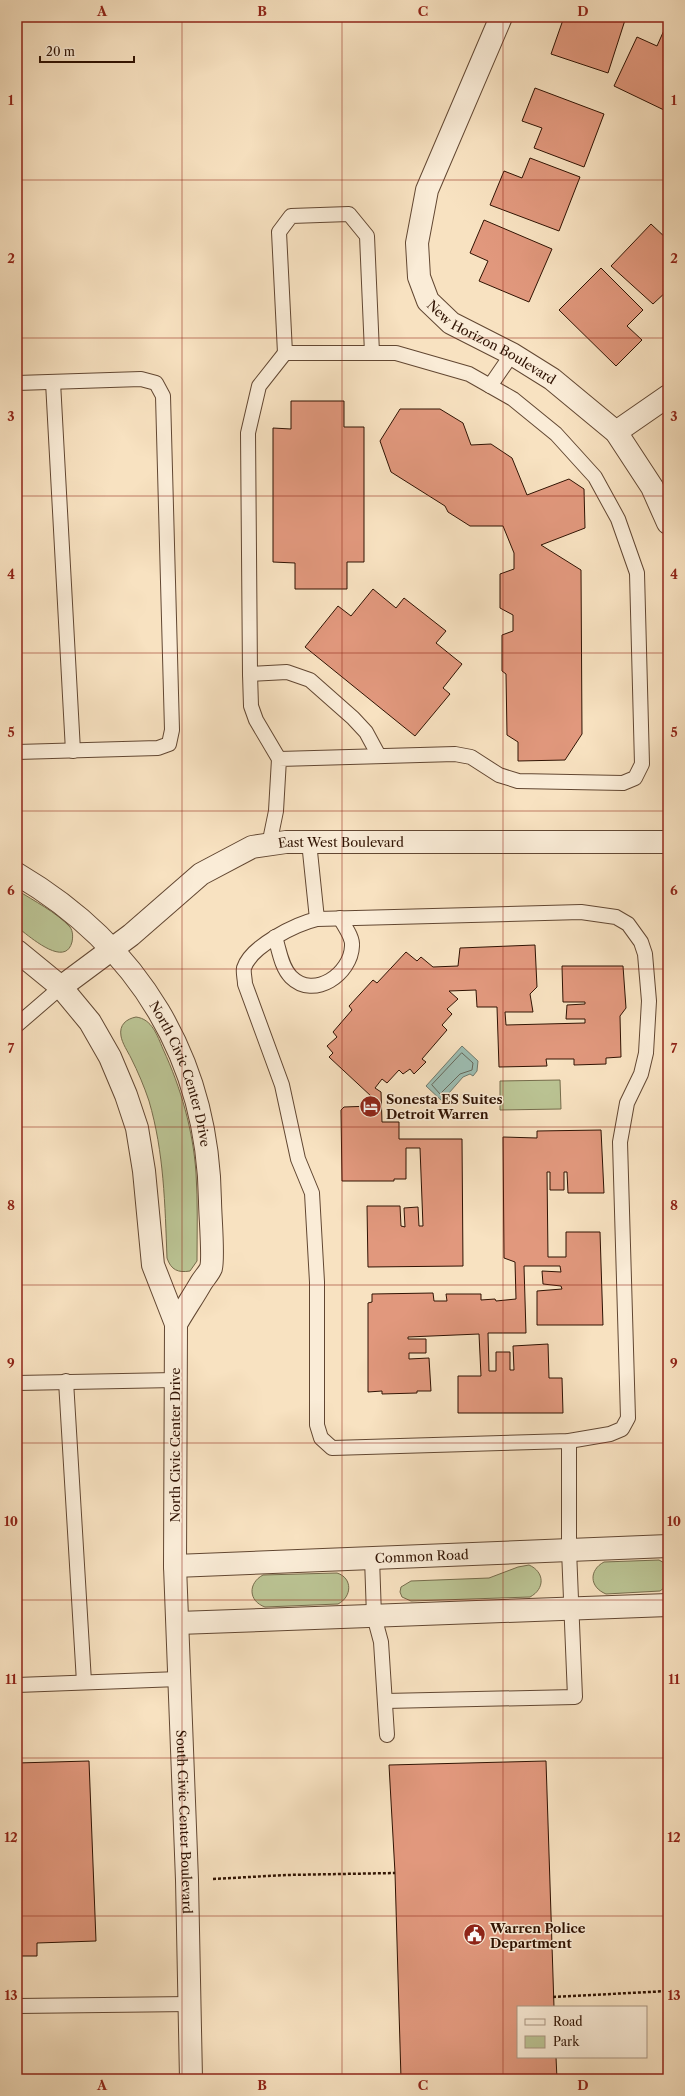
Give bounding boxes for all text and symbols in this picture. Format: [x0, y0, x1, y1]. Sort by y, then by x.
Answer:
text: A [96, 3, 108, 19]
text: B [257, 3, 267, 19]
text: C [418, 3, 428, 19]
text: D [577, 3, 589, 19]
scale bar [40, 38, 134, 64]
text: 20 m [46, 44, 75, 59]
text: 1 [8, 92, 14, 108]
text: 1 [671, 92, 677, 108]
text: 2 [7, 250, 15, 266]
text: 2 [670, 250, 678, 266]
street label: New Horizon Boulevard [424, 297, 559, 387]
text: 3 [7, 408, 15, 424]
text: 3 [670, 408, 678, 424]
text: 4 [7, 566, 15, 582]
text: 4 [670, 566, 678, 582]
text: 5 [7, 724, 15, 740]
text: 5 [670, 724, 678, 740]
street label: East West Boulevard [277, 834, 404, 851]
text: 6 [7, 882, 15, 898]
text: 6 [670, 882, 678, 898]
street label: North Civic Center Drive [146, 998, 214, 1148]
text: 7 [8, 1040, 15, 1056]
text: 7 [671, 1040, 678, 1056]
place label: Sonesta ES Suites Detroit Warren [386, 1091, 503, 1122]
hotel icon: Sonesta ES Suites Detroit Warren [357, 1093, 383, 1119]
text: 8 [7, 1197, 15, 1213]
text: 8 [670, 1197, 678, 1213]
text: 9 [7, 1355, 15, 1371]
text: 9 [670, 1355, 678, 1371]
street label: North Civic Center Drive [167, 1368, 183, 1522]
text: 10 [4, 1513, 18, 1529]
text: 10 [667, 1513, 681, 1529]
street label: Common Road [375, 1546, 469, 1566]
text: 11 [5, 1671, 17, 1687]
text: 11 [668, 1671, 680, 1687]
street label: South Civic Center Boulevard [173, 1730, 196, 1914]
text: 12 [4, 1829, 18, 1845]
text: 12 [667, 1829, 681, 1845]
place label: Warren Police Department [489, 1920, 586, 1951]
public building icon: Warren Police Department [461, 1922, 487, 1948]
text: 13 [4, 1987, 18, 2003]
text: 13 [667, 1987, 681, 2003]
legend [517, 2006, 647, 2058]
text: Road [553, 2014, 583, 2029]
text: Park [553, 2034, 580, 2049]
text: A [96, 2077, 108, 2093]
text: B [257, 2077, 267, 2093]
text: C [418, 2077, 428, 2093]
text: D [577, 2077, 589, 2093]

